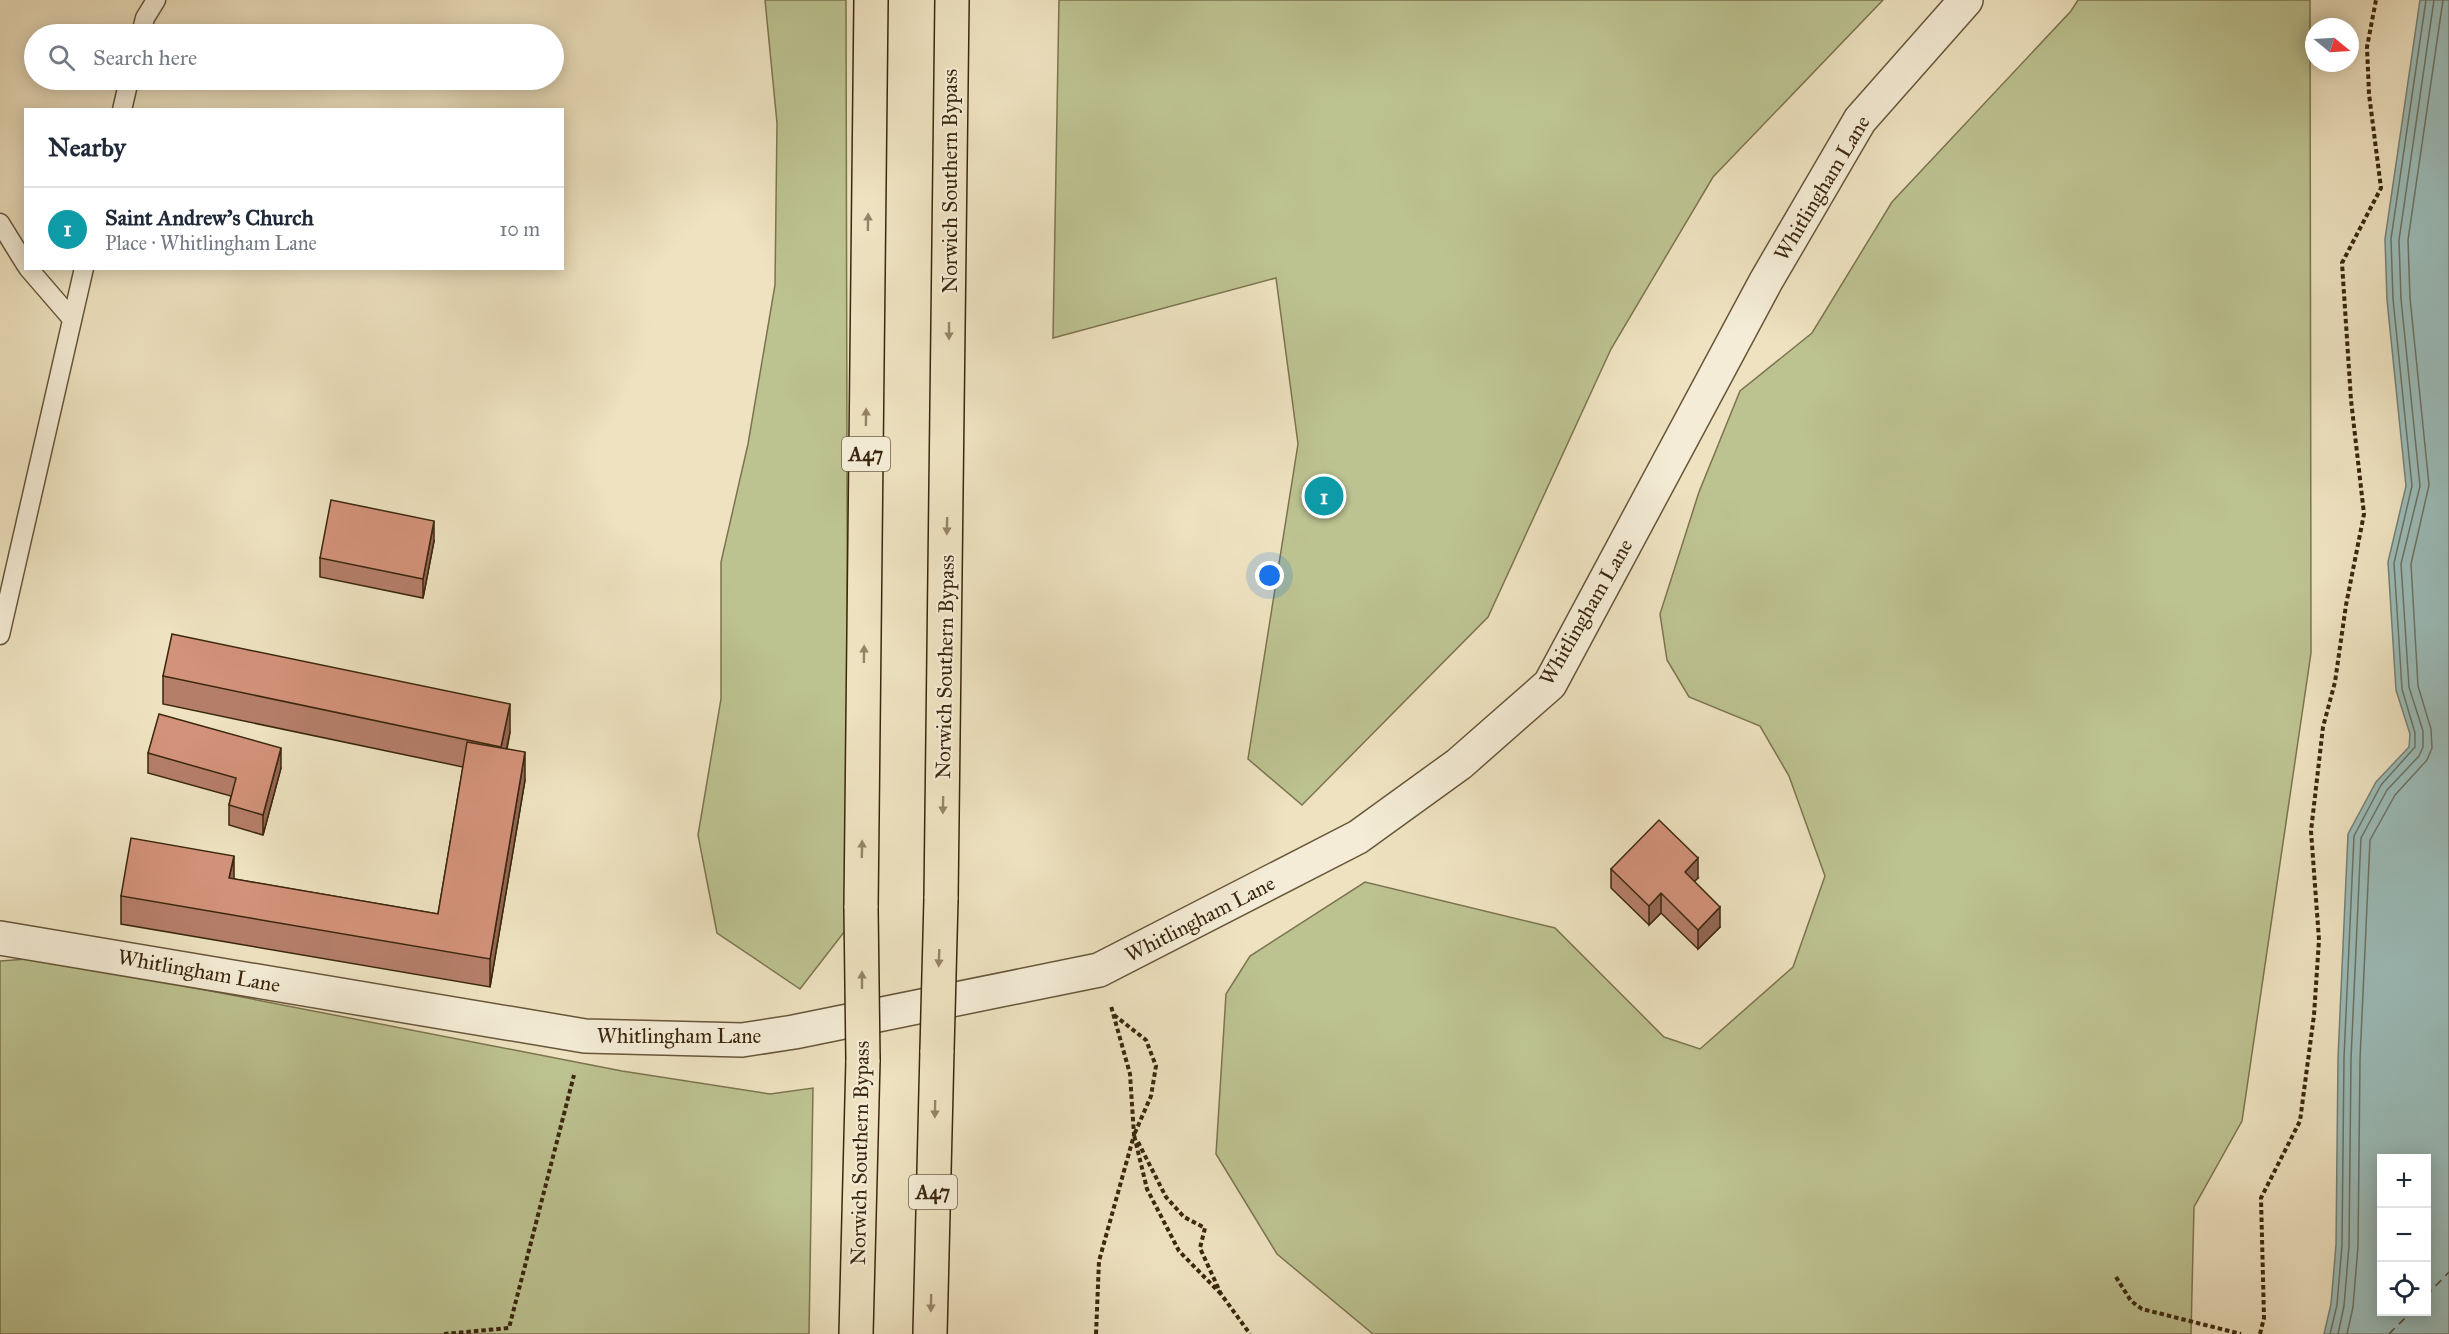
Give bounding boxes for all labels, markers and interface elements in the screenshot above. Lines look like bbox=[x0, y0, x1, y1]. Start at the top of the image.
north arrow bbox=[2305, 18, 2359, 72]
search box bbox=[24, 24, 564, 90]
icon: search bbox=[45, 41, 78, 74]
text: Search here bbox=[93, 44, 197, 71]
street label: Norwich Southern Bypass bbox=[937, 69, 963, 293]
street label: Whitlingham Lane bbox=[1768, 111, 1876, 265]
text: Nearby bbox=[48, 131, 126, 163]
text: Saint Andrew's Church bbox=[105, 204, 314, 231]
one-way arrow bbox=[863, 213, 873, 232]
text: 1 bbox=[64, 217, 71, 241]
text: 10 m bbox=[499, 217, 540, 241]
text: Place · Whitlingham Lane bbox=[105, 231, 317, 255]
one-way arrow bbox=[944, 322, 954, 341]
one-way arrow bbox=[862, 408, 871, 427]
road number: A47 bbox=[842, 437, 890, 471]
pin: 1 bbox=[1304, 474, 1344, 518]
one-way arrow bbox=[942, 517, 952, 536]
street label: Whitlingham Lane bbox=[1534, 534, 1639, 690]
street label: Norwich Southern Bypass bbox=[930, 555, 960, 779]
your location bbox=[1255, 561, 1284, 590]
one-way arrow bbox=[859, 645, 869, 664]
one-way arrow bbox=[938, 796, 947, 815]
one-way arrow bbox=[857, 840, 867, 859]
street label: Whitlingham Lane bbox=[1121, 870, 1279, 968]
street label: Whitlingham Lane bbox=[116, 944, 283, 998]
one-way arrow bbox=[935, 948, 944, 967]
one-way arrow bbox=[857, 971, 867, 990]
street label: Whitlingham Lane bbox=[597, 1023, 762, 1049]
street label: Norwich Southern Bypass bbox=[845, 1041, 875, 1265]
one-way arrow bbox=[931, 1099, 940, 1118]
map controls bbox=[2377, 1154, 2431, 1316]
button: + bbox=[2377, 1154, 2431, 1208]
road number: A47 bbox=[909, 1175, 957, 1209]
button: − bbox=[2377, 1208, 2431, 1262]
button: locate bbox=[2377, 1262, 2431, 1316]
one-way arrow bbox=[926, 1294, 936, 1313]

